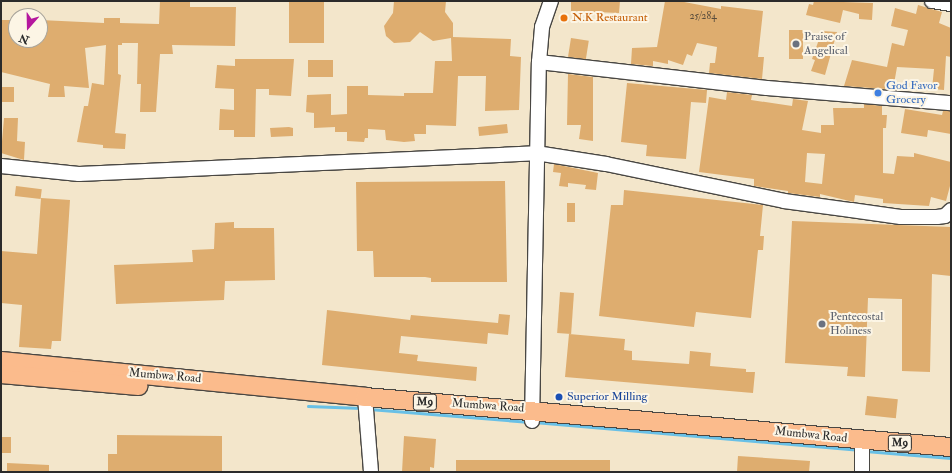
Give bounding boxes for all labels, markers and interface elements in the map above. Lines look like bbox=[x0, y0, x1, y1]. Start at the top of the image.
north arrow bbox=[8, 8, 48, 48]
place label: N.K Restaurant bbox=[572, 11, 648, 25]
house number: 25/284 bbox=[689, 11, 717, 23]
marker: N.K Restaurant bbox=[559, 13, 569, 23]
place label: Praise of Angelical bbox=[804, 30, 848, 58]
text: N bbox=[17, 31, 31, 47]
marker: Praise of Angelical bbox=[791, 39, 801, 49]
place label: God Favor Grocery bbox=[886, 79, 938, 107]
marker: God Favor Grocery bbox=[873, 88, 883, 98]
place label: Pentecostal Holiness bbox=[830, 310, 883, 338]
marker: Pentecostal Holiness bbox=[817, 319, 827, 329]
street label: Mumbwa Road bbox=[128, 366, 202, 386]
place label: Superior Milling bbox=[567, 390, 648, 404]
marker: Superior Milling bbox=[554, 392, 564, 402]
road number: M9 bbox=[412, 393, 438, 411]
street label: Mumbwa Road bbox=[451, 396, 525, 416]
street label: Mumbwa Road bbox=[774, 424, 848, 446]
road number: M9 bbox=[887, 434, 913, 452]

